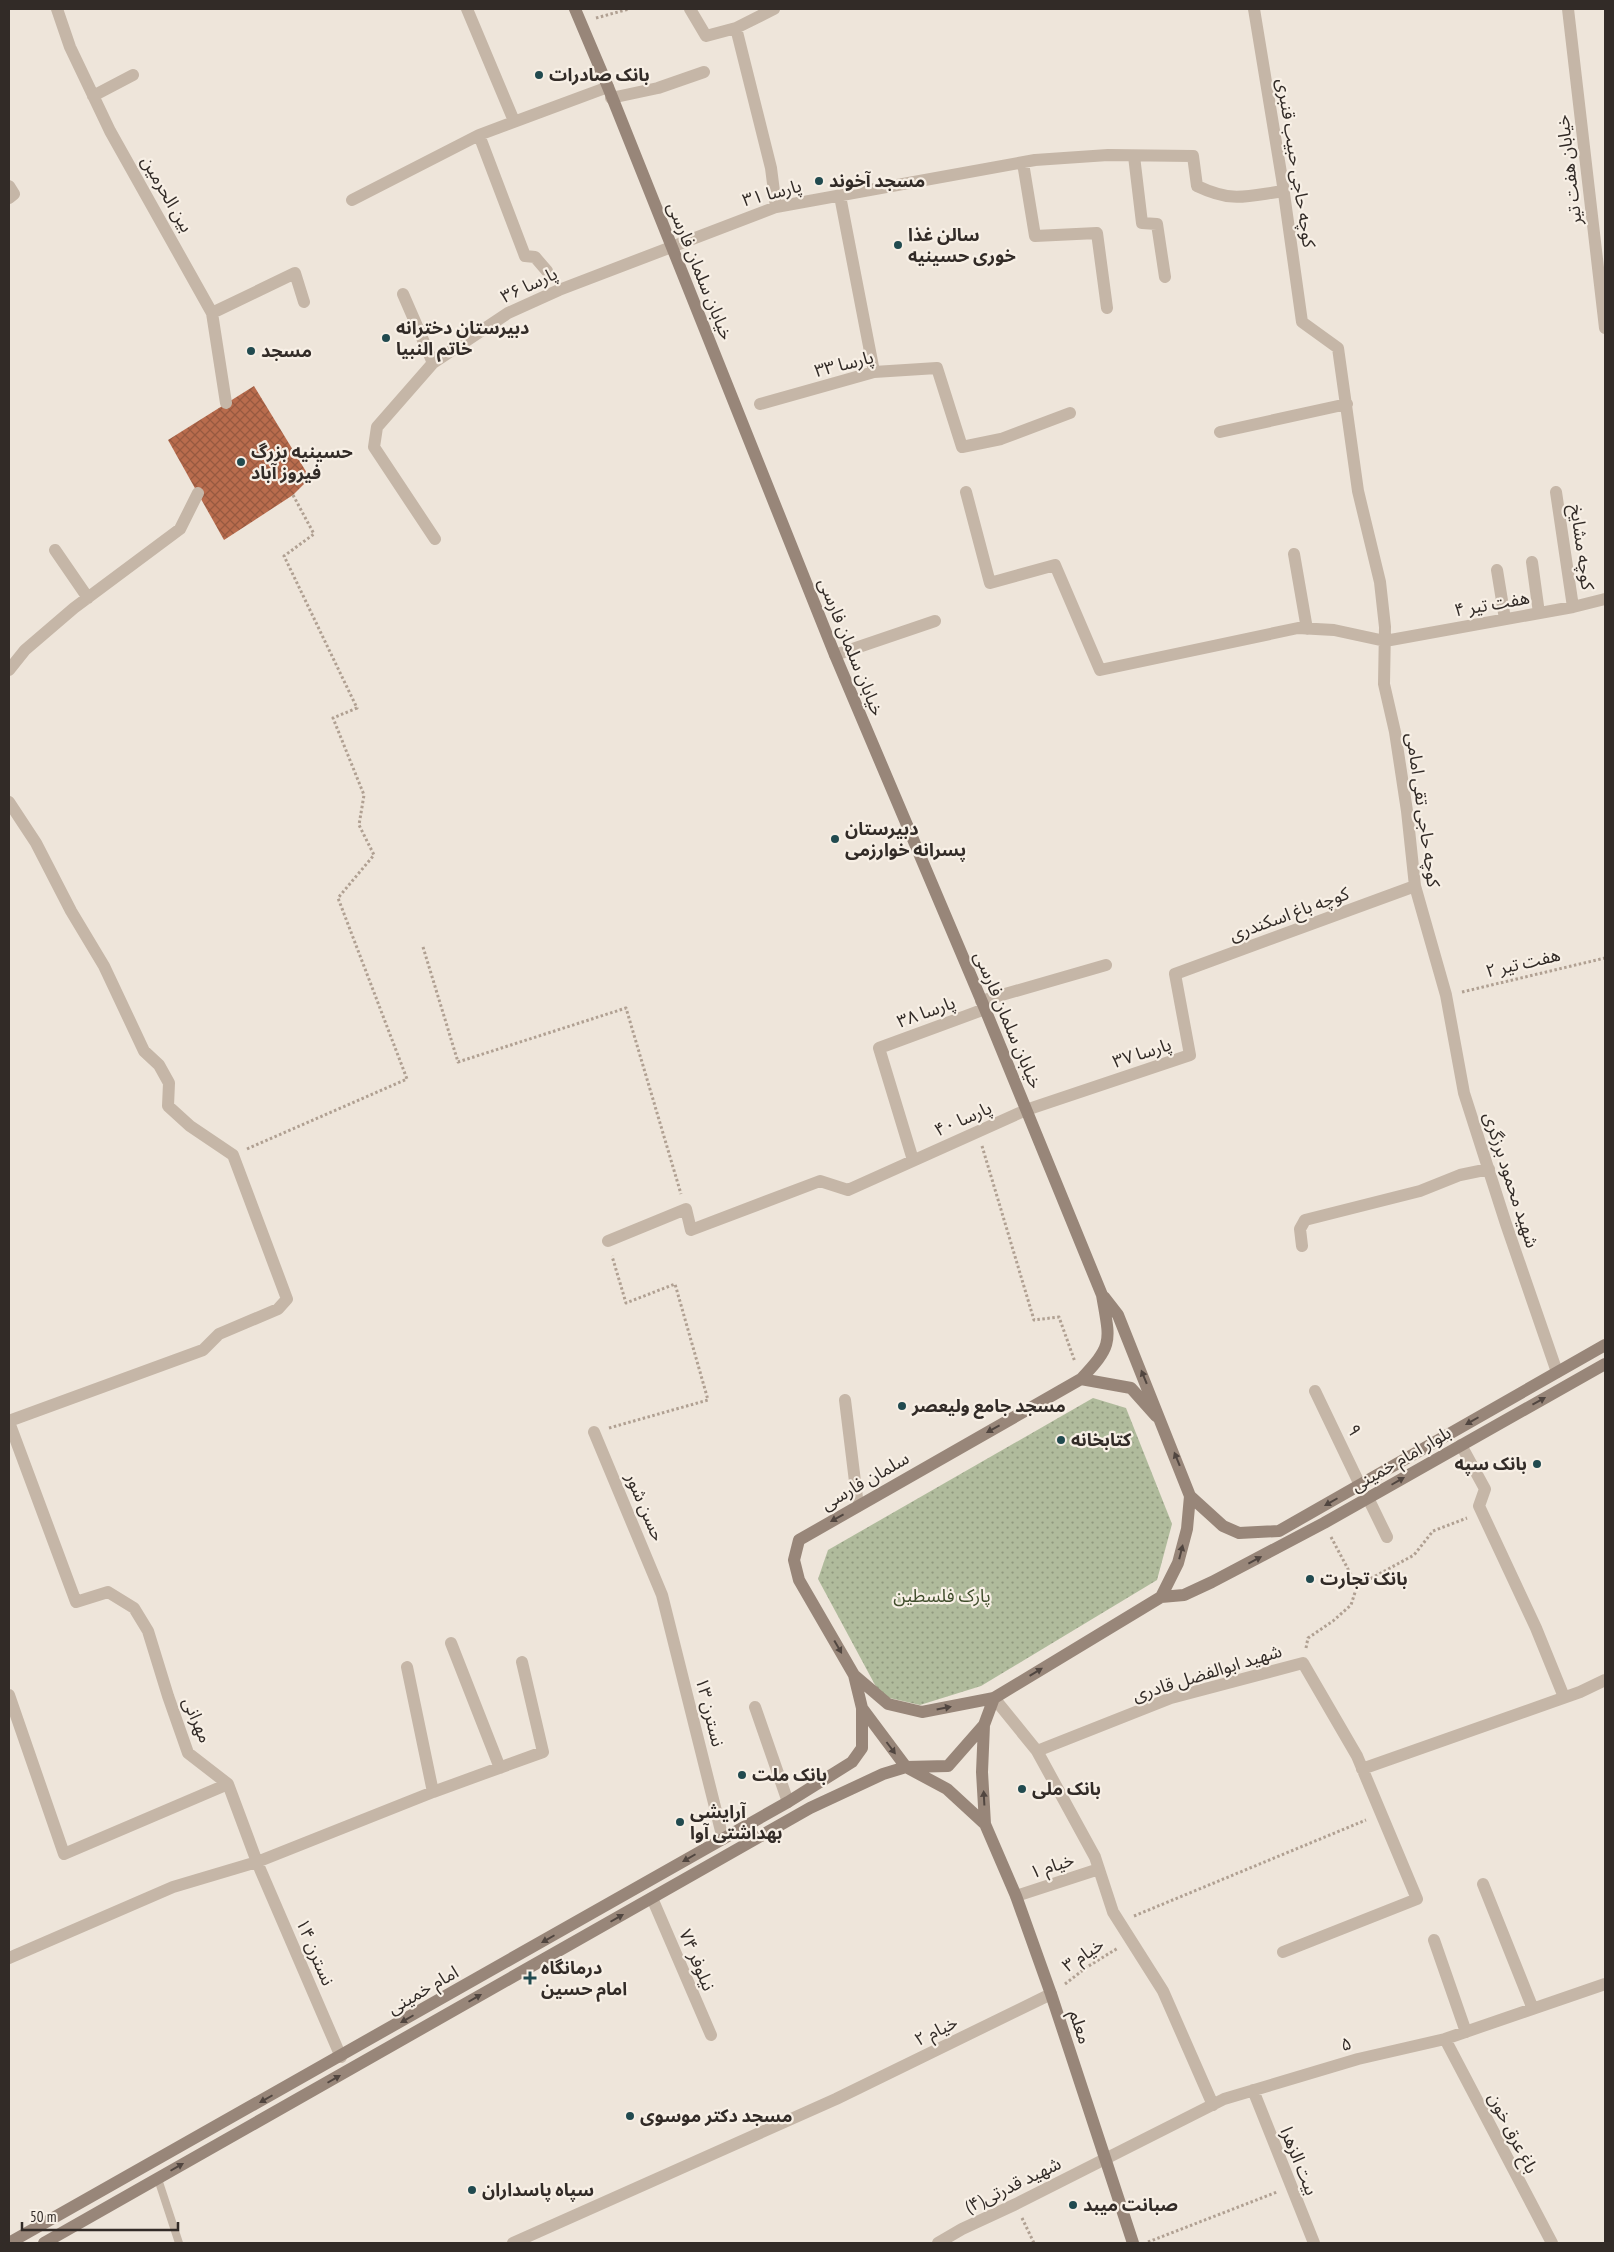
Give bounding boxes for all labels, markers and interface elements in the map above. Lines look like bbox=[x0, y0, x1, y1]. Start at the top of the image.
place label: بانک صادرات bbox=[549, 63, 650, 86]
marker: بانک صادرات bbox=[533, 69, 545, 81]
street label: کوچه حاجی حبیب قنبری bbox=[1272, 77, 1321, 250]
street label: خیابان هفت تیر bbox=[1550, 114, 1587, 227]
street label: بین الحرمین bbox=[136, 151, 199, 236]
place label: مسجد آخوند bbox=[829, 169, 925, 192]
street label: پارسا ۳۱ bbox=[740, 174, 804, 212]
marker: مسجد آخوند bbox=[813, 175, 825, 187]
street label: خیابان سلمان فارسی bbox=[662, 198, 739, 343]
place label: سالن غذا خوری حسینیه bbox=[908, 223, 1016, 267]
marker: سالن غذا خوری حسینیه bbox=[892, 239, 904, 251]
street label: پارسا ۳۶ bbox=[497, 261, 561, 308]
place label: دبیرستان دخترانه خاتم النبیا bbox=[396, 316, 529, 362]
marker: دبیرستان دخترانه خاتم النبیا bbox=[380, 332, 392, 344]
place label: مسجد bbox=[261, 339, 312, 362]
marker: مسجد bbox=[245, 345, 257, 357]
street label: پارسا ۳۳ bbox=[812, 345, 876, 382]
place label: حسینیه بزرگ فیروز آباد bbox=[251, 440, 353, 484]
marker: حسینیه بزرگ فیروز آباد bbox=[235, 456, 247, 468]
street label: کوچه مشایخ bbox=[1563, 503, 1600, 592]
street label: خیابان سلمان فارسی bbox=[813, 574, 890, 719]
street label: هفت تیر ۴ bbox=[1452, 586, 1531, 621]
street label: کوچه حاجی تقی امامی bbox=[1401, 731, 1446, 889]
place label: دبیرستان پسرانه خوارزمی bbox=[845, 817, 966, 862]
marker: دبیرستان پسرانه خوارزمی bbox=[829, 833, 841, 845]
street label: کوچه باغ اسکندری bbox=[1226, 881, 1353, 949]
street label: هفت تیر ۲ bbox=[1483, 943, 1563, 982]
street label: خیابان سلمان فارسی bbox=[969, 948, 1048, 1092]
street label: پارسا ۳۸ bbox=[893, 990, 958, 1033]
street label: پارسا ۳۷ bbox=[1110, 1032, 1174, 1073]
street label: پارسا ۴۰ bbox=[931, 1096, 995, 1141]
street label: شهید محمود برزگری bbox=[1479, 1109, 1544, 1251]
one-way arrow bbox=[1139, 1370, 1147, 1385]
place label: مسجد جامع ولیعصر bbox=[911, 1394, 1066, 1419]
one-way arrow bbox=[1533, 1397, 1546, 1406]
marker: مسجد جامع ولیعصر bbox=[896, 1400, 908, 1412]
one-way arrow bbox=[1465, 1417, 1478, 1426]
street label: ۹ bbox=[1342, 1420, 1367, 1439]
street label: بلوار امام خمینی bbox=[1346, 1421, 1457, 1499]
one-way arrow bbox=[986, 1425, 1000, 1433]
place label: کتابخانه bbox=[1071, 1428, 1132, 1451]
marker: کتابخانه bbox=[1055, 1434, 1067, 1446]
street label: سلمان فارسی bbox=[817, 1446, 913, 1515]
one-way arrow bbox=[1173, 1451, 1181, 1466]
place label: بانک سپه bbox=[1455, 1452, 1527, 1476]
marker: بانک سپه bbox=[1531, 1458, 1543, 1470]
street label: حسن شور bbox=[620, 1468, 670, 1544]
one-way arrow bbox=[1391, 1477, 1404, 1486]
one-way arrow bbox=[1323, 1498, 1338, 1506]
one-way arrow bbox=[829, 1514, 844, 1522]
one-way arrow bbox=[1177, 1545, 1185, 1560]
one-way arrow bbox=[1248, 1556, 1263, 1564]
place label: بانک تجارت bbox=[1320, 1567, 1408, 1590]
marker: بانک تجارت bbox=[1304, 1573, 1316, 1585]
park label: پارک فلسطین bbox=[893, 1584, 991, 1607]
street label: شهید ابوالفضل قادری bbox=[1129, 1639, 1284, 1706]
one-way arrow bbox=[834, 1640, 842, 1655]
one-way arrow bbox=[1030, 1668, 1043, 1677]
street label: نسترن ۱۳ bbox=[691, 1675, 730, 1749]
street label: مهرانی bbox=[178, 1693, 217, 1746]
one-way arrow bbox=[936, 1704, 951, 1712]
one-way arrow bbox=[885, 1741, 896, 1754]
place label: بانک ملت bbox=[752, 1763, 827, 1786]
marker: بانک ملت bbox=[736, 1769, 748, 1781]
place label: بانک ملی bbox=[1032, 1777, 1101, 1800]
marker: بانک ملی bbox=[1016, 1783, 1028, 1795]
one-way arrow bbox=[979, 1790, 987, 1806]
place label: آرایشی بهداشتی آوا bbox=[690, 1800, 782, 1844]
marker: آرایشی بهداشتی آوا bbox=[674, 1816, 686, 1828]
street label: خیام ۱ bbox=[1027, 1848, 1078, 1886]
one-way arrow bbox=[682, 1854, 697, 1862]
one-way arrow bbox=[610, 1914, 623, 1923]
street label: نسترن ۱۴ bbox=[291, 1915, 340, 1989]
street label: نیلوفر ۷۴ bbox=[674, 1925, 721, 1994]
street label: خیام ۳ bbox=[1057, 1932, 1110, 1979]
one-way arrow bbox=[542, 1934, 555, 1943]
place label: درمانگاه امام حسین bbox=[541, 1956, 627, 2002]
street label: امام خمینی bbox=[383, 1960, 464, 2022]
marker: درمانگاه امام حسین bbox=[523, 1971, 537, 1985]
one-way arrow bbox=[469, 1994, 482, 2003]
street label: معلم bbox=[1062, 2007, 1097, 2047]
street label: خیام ۲ bbox=[910, 2010, 963, 2054]
one-way arrow bbox=[400, 2015, 414, 2023]
street label: ۵ bbox=[1338, 2031, 1354, 2056]
one-way arrow bbox=[327, 2074, 341, 2083]
street label: باغ عرق خون bbox=[1481, 2088, 1544, 2178]
one-way arrow bbox=[258, 2095, 273, 2103]
place label: مسجد دکتر موسوی bbox=[640, 2104, 792, 2127]
marker: مسجد دکتر موسوی bbox=[624, 2110, 636, 2122]
street label: بیت الزهرا bbox=[1275, 2123, 1324, 2198]
street label: شهید قدرتی(۴) bbox=[961, 2151, 1065, 2218]
one-way arrow bbox=[171, 2163, 184, 2172]
place label: سپاه پاسداران bbox=[482, 2178, 594, 2202]
marker: سپاه پاسداران bbox=[466, 2184, 478, 2196]
place label: صبانت میبد bbox=[1083, 2193, 1178, 2216]
marker: صبانت میبد bbox=[1067, 2199, 1079, 2211]
scale bar bbox=[22, 2200, 179, 2232]
text: 50 m bbox=[30, 2207, 56, 2226]

